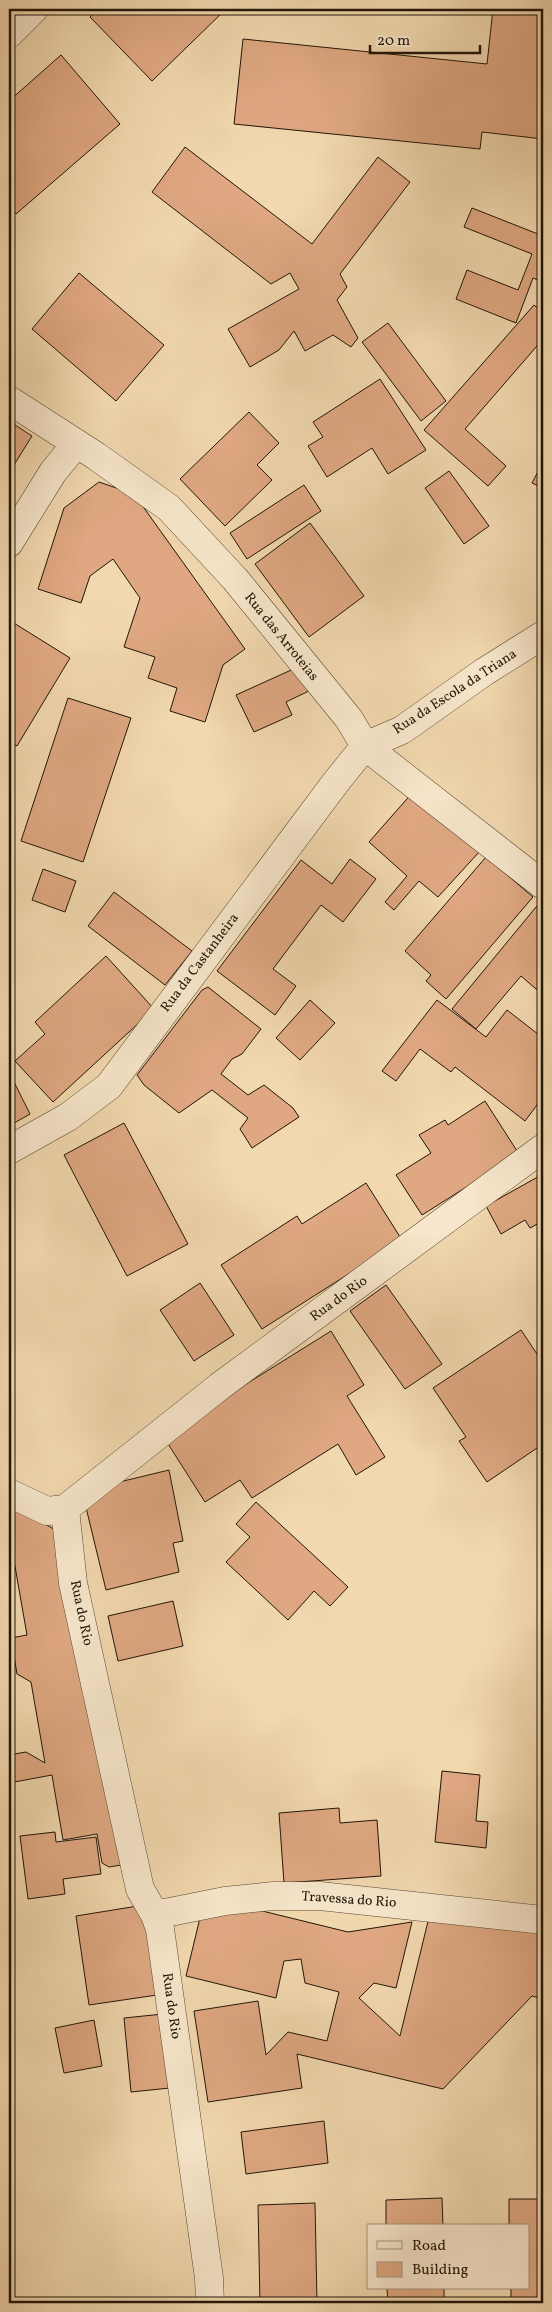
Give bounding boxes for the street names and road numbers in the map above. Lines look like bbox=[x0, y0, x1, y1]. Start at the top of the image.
street label: Rua das Arroteias bbox=[239, 589, 323, 685]
street label: Rua da Escola da Triana bbox=[389, 645, 521, 739]
street label: Rua da Castanheira bbox=[157, 910, 243, 1016]
street label: Rua do Rio bbox=[306, 1272, 372, 1326]
street label: Rua do Rio bbox=[65, 1578, 97, 1648]
street label: Travessa do Rio bbox=[301, 1887, 397, 1913]
street label: Rua do Rio bbox=[157, 1972, 185, 2040]

